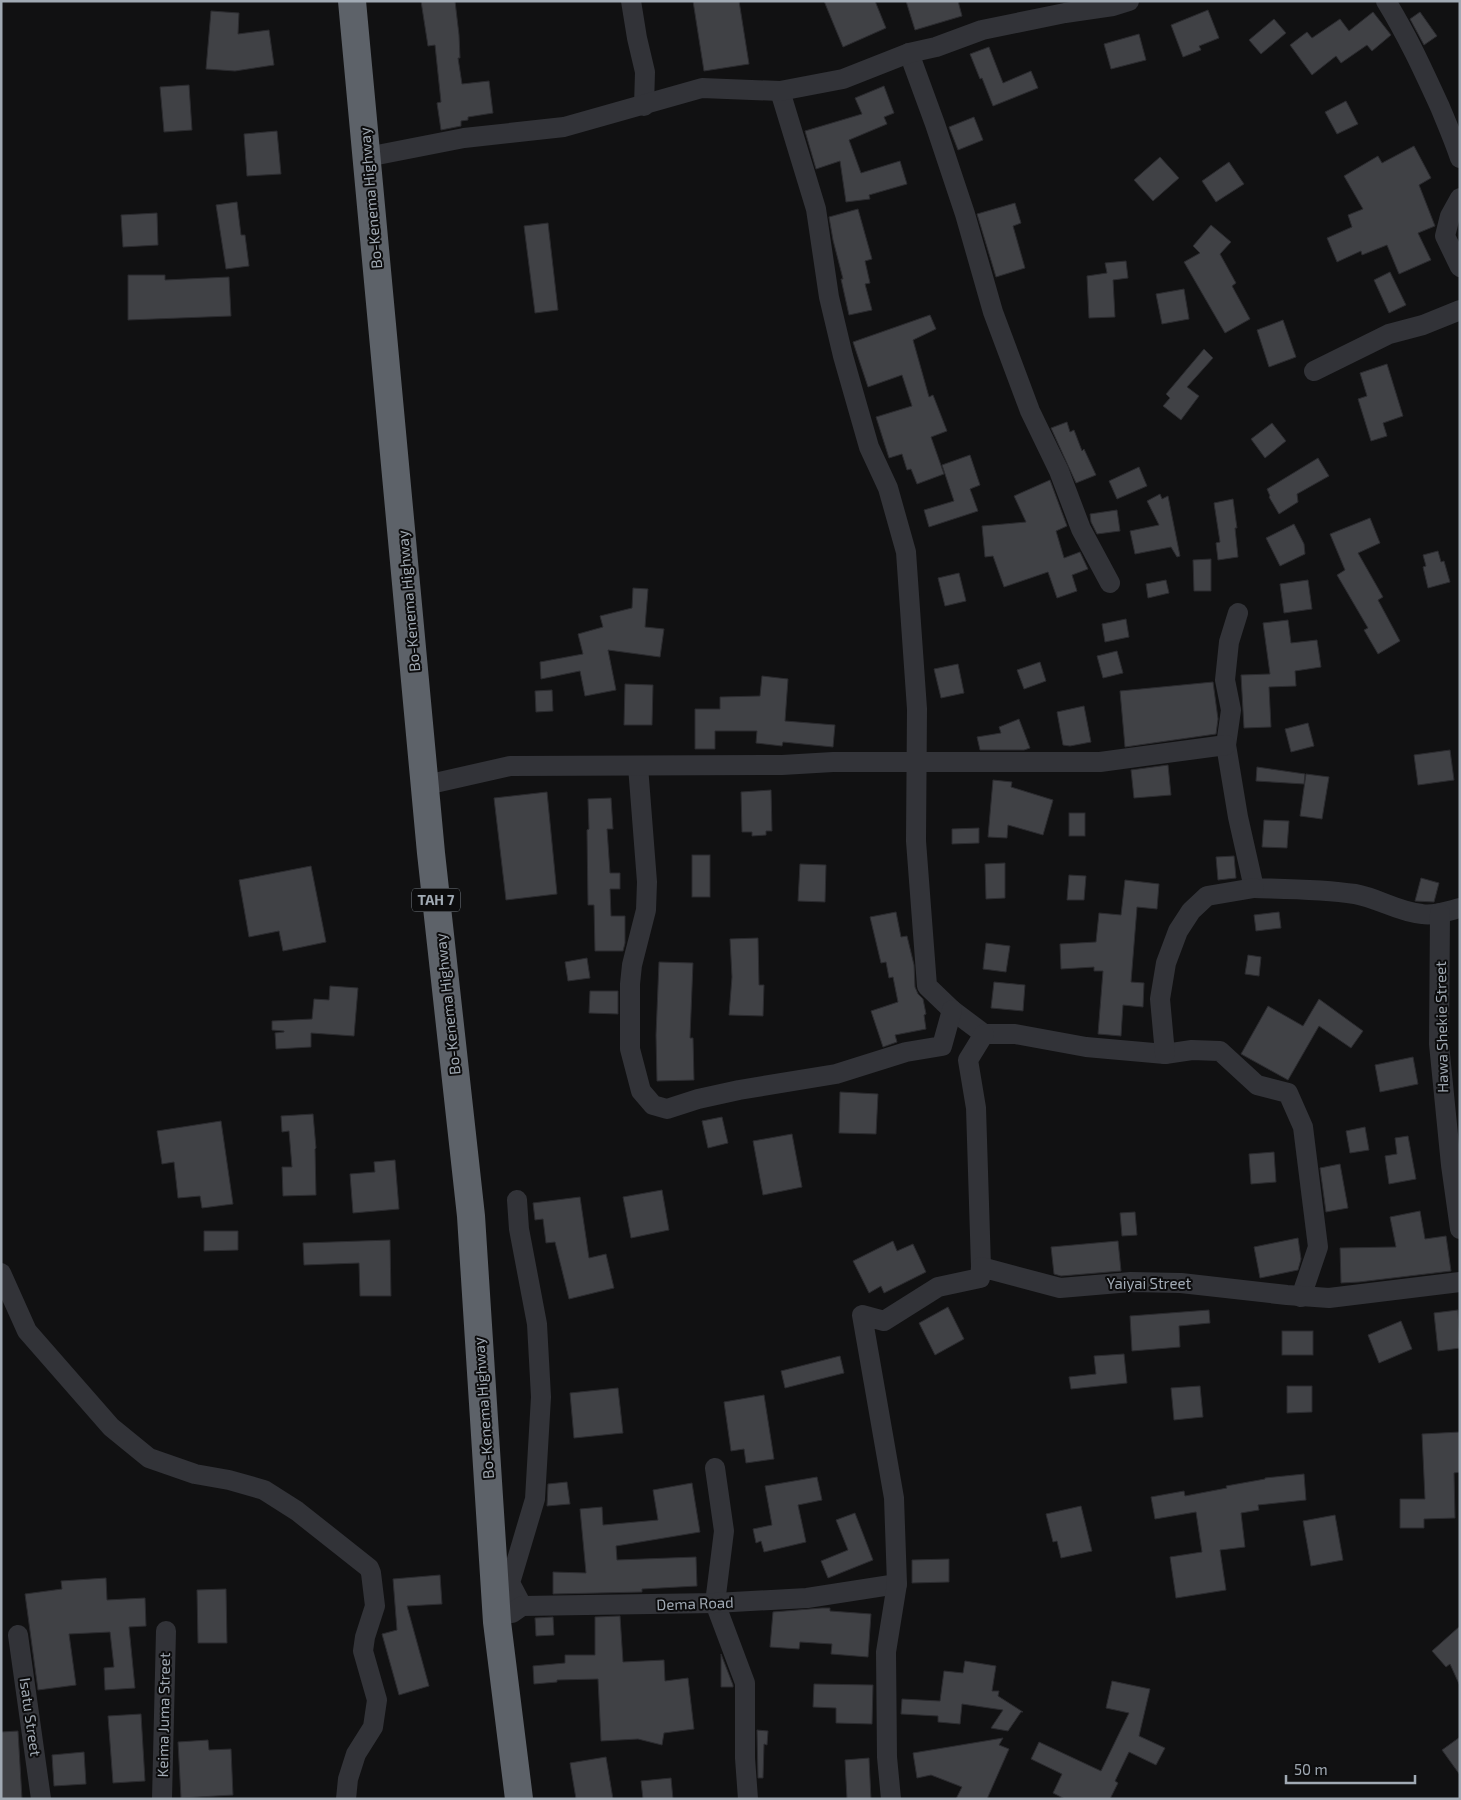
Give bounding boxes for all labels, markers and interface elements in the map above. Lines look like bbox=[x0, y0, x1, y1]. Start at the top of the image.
street label: Bo-Kenema Highway bbox=[355, 126, 385, 270]
street label: Bo-Kenema Highway bbox=[393, 529, 423, 673]
road number: TAH 7 bbox=[412, 888, 460, 912]
street label: Bo-Kenema Highway bbox=[431, 932, 463, 1076]
street label: Hawa Shekie Street bbox=[1431, 961, 1451, 1093]
street label: Yaiyai Street bbox=[1107, 1274, 1192, 1292]
street label: Bo-Kenema Highway bbox=[469, 1337, 497, 1480]
street label: Dema Road bbox=[656, 1593, 734, 1613]
street label: Keima Juma Street bbox=[153, 1652, 173, 1778]
street label: Isatu Street bbox=[17, 1676, 45, 1758]
scale bar bbox=[1286, 1752, 1415, 1784]
text: 50 m bbox=[1294, 1760, 1328, 1778]

